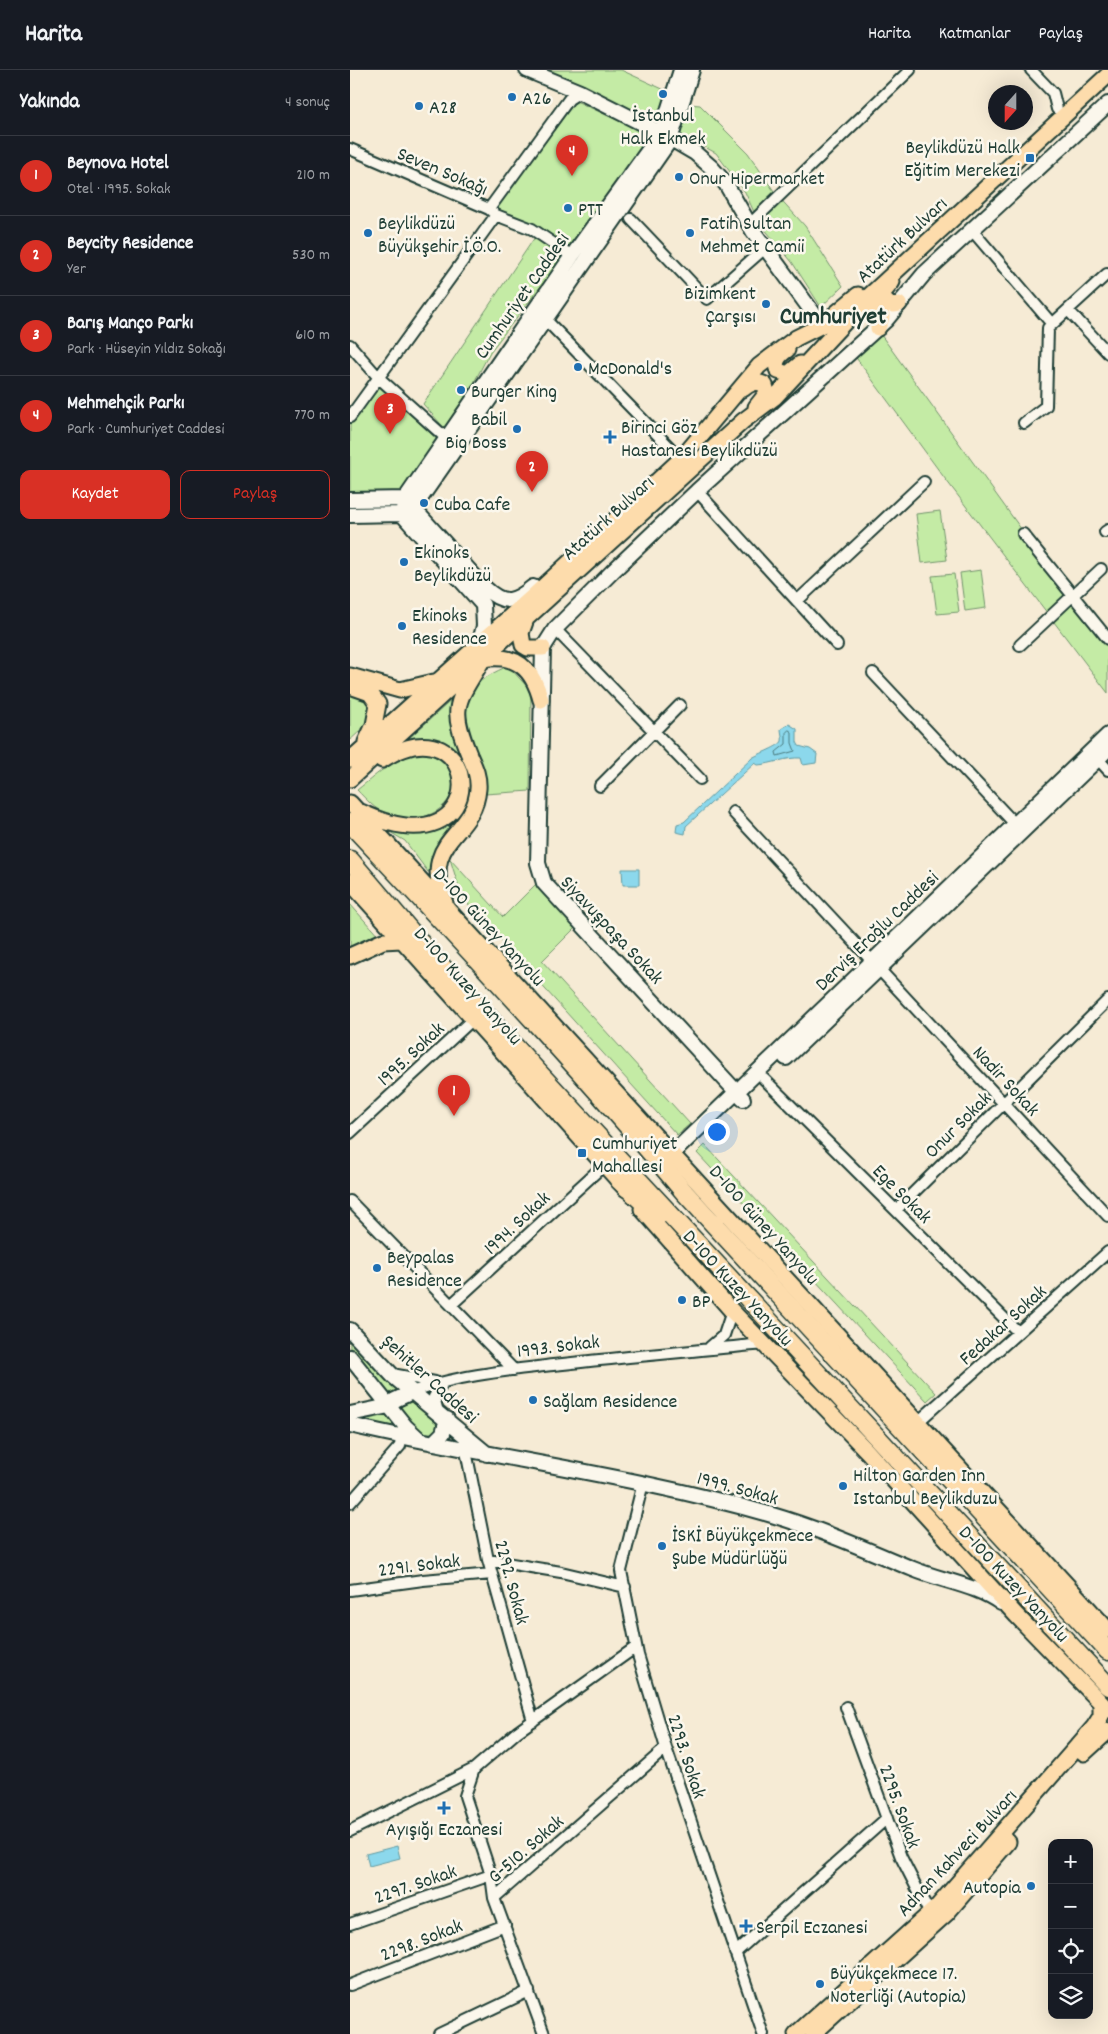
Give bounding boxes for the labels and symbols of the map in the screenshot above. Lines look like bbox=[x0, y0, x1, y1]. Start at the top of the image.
north arrow bbox=[988, 85, 1033, 130]
place label: A26 bbox=[522, 86, 551, 114]
marker: İstanbul Halk Ekmek bbox=[657, 88, 669, 100]
marker: A26 bbox=[506, 91, 518, 103]
place label: A28 bbox=[429, 95, 457, 123]
marker: A28 bbox=[413, 100, 425, 112]
place label: İstanbul Halk Ekmek bbox=[620, 103, 706, 154]
pin: 4 bbox=[556, 135, 588, 176]
place label: Beylikdüzü Halk Eğitim Merekezi bbox=[904, 135, 1020, 186]
street label: Seven Sokağı bbox=[392, 141, 492, 204]
marker: Beylikdüzü Halk Eğitim Merekezi bbox=[1024, 152, 1036, 164]
place label: Onur Hipermarket bbox=[689, 166, 825, 194]
marker: Onur Hipermarket bbox=[673, 171, 685, 183]
street label: Atatürk Bulvarı bbox=[851, 192, 955, 291]
place label: PTT bbox=[578, 197, 603, 225]
marker: PTT bbox=[562, 202, 574, 214]
place label: Beylikdüzü Büyükşehir İ.Ö.O. bbox=[378, 211, 501, 262]
place label: Fatih Sultan Mehmet Camii bbox=[700, 211, 805, 262]
marker: Beylikdüzü Büyükşehir İ.Ö.O. bbox=[362, 227, 374, 239]
street label: Cumhuriyet Caddesi bbox=[469, 227, 578, 366]
marker: Fatih Sultan Mehmet Camii bbox=[684, 227, 696, 239]
place label: Bizimkent Çarşısı bbox=[684, 281, 756, 332]
marker: Bizimkent Çarşısı bbox=[760, 298, 772, 310]
district label: Cumhuriyet bbox=[780, 300, 887, 336]
place label: McDonald's bbox=[588, 356, 672, 384]
marker: McDonald's bbox=[572, 361, 584, 373]
place label: Burger King bbox=[471, 379, 557, 407]
marker: Burger King bbox=[455, 384, 467, 396]
pin: 3 bbox=[374, 393, 406, 434]
place label: Babil Big Boss bbox=[445, 407, 507, 458]
place label: Birinci Göz Hastanesi Beylikdüzü bbox=[621, 415, 778, 466]
marker: Babil Big Boss bbox=[511, 423, 523, 435]
marker: Birinci Göz Hastanesi Beylikdüzü bbox=[603, 430, 617, 444]
pin: 2 bbox=[516, 451, 548, 492]
street label: Atatürk Bulvarı bbox=[557, 470, 661, 568]
place label: Cuba Cafe bbox=[434, 492, 510, 520]
marker: Cuba Cafe bbox=[418, 497, 430, 509]
place label: Ekinoks Beylikdüzü bbox=[414, 540, 491, 591]
marker: Ekinoks Beylikdüzü bbox=[398, 556, 410, 568]
place label: Ekinoks Residence bbox=[412, 603, 487, 654]
marker: Ekinoks Residence bbox=[396, 620, 408, 632]
street label: D-100 Güney Yanyolu bbox=[425, 862, 550, 994]
street label: Derviş Eroğlu Caddesi bbox=[810, 865, 947, 999]
street label: Siyavuşpaşa Sokak bbox=[553, 870, 669, 992]
street label: D-100 Kuzey Yanyolu bbox=[406, 921, 528, 1053]
street label: 1995. Sokak bbox=[372, 1017, 452, 1094]
street label: Nadir Sokak bbox=[965, 1040, 1045, 1124]
pin: 1 bbox=[438, 1075, 470, 1116]
street label: Onur Sokak bbox=[919, 1086, 999, 1166]
your location bbox=[704, 1119, 730, 1145]
place label: Cumhuriyet Mahallesi bbox=[592, 1131, 677, 1182]
marker: Cumhuriyet Mahallesi bbox=[576, 1147, 588, 1159]
street label: Ege Sokak bbox=[865, 1159, 937, 1231]
street label: D-100 Güney Yanyolu bbox=[701, 1160, 825, 1292]
street label: 1994. Sokak bbox=[478, 1186, 558, 1263]
street label: D-100 Kuzey Yanyolu bbox=[675, 1224, 799, 1354]
place label: Beypalas Residence bbox=[387, 1245, 462, 1296]
marker: Beypalas Residence bbox=[371, 1262, 383, 1274]
street label: Fedakar Sokak bbox=[954, 1279, 1054, 1373]
place label: BP bbox=[692, 1289, 711, 1317]
marker: BP bbox=[676, 1294, 688, 1306]
street label: Şehitler Caddesi bbox=[374, 1329, 484, 1432]
street label: 1993. Sokak bbox=[515, 1329, 601, 1367]
place label: Sağlam Residence bbox=[543, 1389, 677, 1417]
marker: Sağlam Residence bbox=[527, 1394, 539, 1406]
place label: Hilton Garden Inn Istanbul Beylikduzu bbox=[853, 1463, 997, 1514]
street label: 1999. Sokak bbox=[693, 1466, 781, 1514]
marker: Hilton Garden Inn Istanbul Beylikduzu bbox=[837, 1480, 849, 1492]
street label: D-100 Kuzey Yanyolu bbox=[951, 1520, 1075, 1650]
place label: İSKİ Büyükçekmece Şube Müdürlüğü bbox=[672, 1523, 813, 1574]
street label: 2292. Sokak bbox=[485, 1537, 535, 1628]
marker: İSKİ Büyükçekmece Şube Müdürlüğü bbox=[656, 1540, 668, 1552]
street label: 2291. Sokak bbox=[377, 1548, 462, 1586]
street label: 2293. Sokak bbox=[658, 1711, 712, 1803]
street label: 2295. Sokak bbox=[870, 1761, 926, 1853]
street label: Adnan Kahveci Bulvarı bbox=[891, 1784, 1025, 1924]
marker: Ayışığı Eczanesi bbox=[438, 1802, 450, 1814]
street label: G-510. Sokak bbox=[483, 1809, 571, 1891]
place label: Ayışığı Eczanesi bbox=[386, 1817, 502, 1845]
street label: 2297. Sokak bbox=[371, 1859, 461, 1913]
place label: Autopia bbox=[963, 1875, 1022, 1903]
marker: Autopia bbox=[1025, 1880, 1037, 1892]
street label: 2298. Sokak bbox=[377, 1913, 467, 1970]
place label: Serpil Eczanesi bbox=[756, 1915, 868, 1943]
marker: Serpil Eczanesi bbox=[740, 1920, 752, 1932]
place label: Büyükçekmece 17. Noterliği (Autopia) bbox=[830, 1961, 966, 2012]
marker: Büyükçekmece 17. Noterliği (Autopia) bbox=[814, 1978, 826, 1990]

